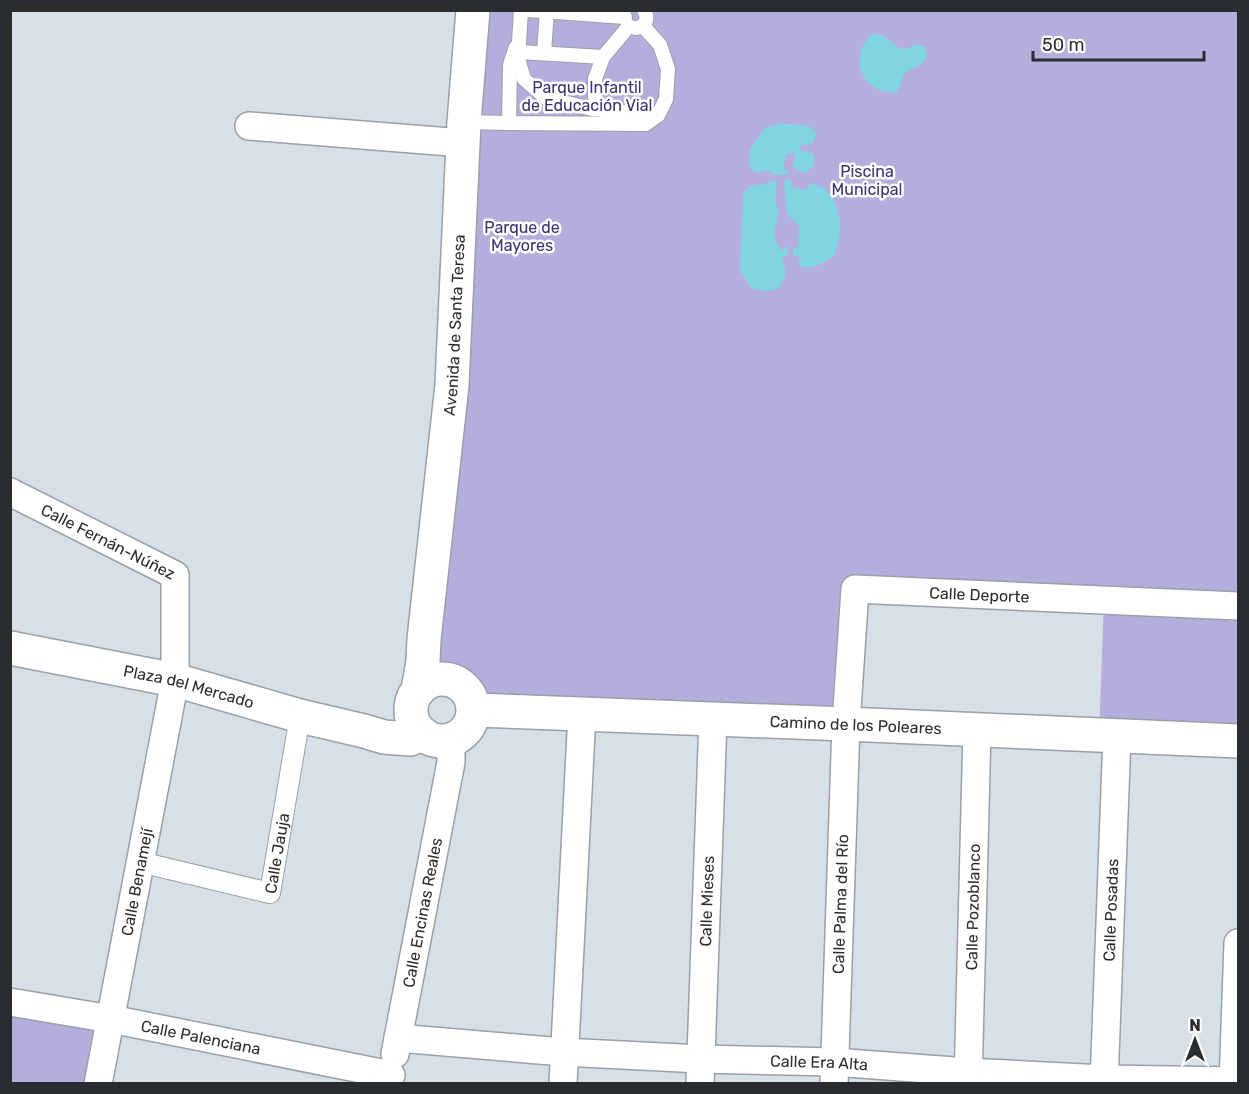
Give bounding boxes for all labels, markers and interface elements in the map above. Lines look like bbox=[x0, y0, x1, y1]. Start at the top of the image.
scale bar bbox=[1033, 24, 1204, 62]
text: 50 m bbox=[1042, 34, 1085, 56]
park label: Parque Infantil de Educación Vial bbox=[522, 78, 652, 115]
park label: Piscina Municipal bbox=[832, 162, 902, 199]
park label: Parque de Mayores bbox=[484, 218, 560, 255]
street label: Avenida de Santa Teresa bbox=[439, 234, 468, 417]
street label: Calle Fernán-Núñez bbox=[38, 500, 179, 583]
street label: Calle Deporte bbox=[929, 583, 1030, 606]
street label: Plaza del Mercado bbox=[122, 661, 256, 712]
street label: Camino de los Poleares bbox=[769, 712, 942, 738]
street label: Calle Jauja bbox=[261, 811, 293, 895]
street label: Calle Benamejí bbox=[117, 825, 157, 938]
street label: Calle Palma del Río bbox=[828, 834, 852, 974]
street label: Calle Encinas Reales bbox=[398, 836, 446, 989]
street label: Calle Pozoblanco bbox=[961, 843, 984, 971]
street label: Calle Mieses bbox=[695, 855, 718, 947]
street label: Calle Posadas bbox=[1099, 858, 1122, 962]
north arrow bbox=[1165, 1010, 1225, 1070]
street label: Calle Palenciana bbox=[139, 1016, 262, 1058]
text: N bbox=[1189, 1016, 1201, 1035]
street label: Calle Era Alta bbox=[770, 1051, 869, 1074]

